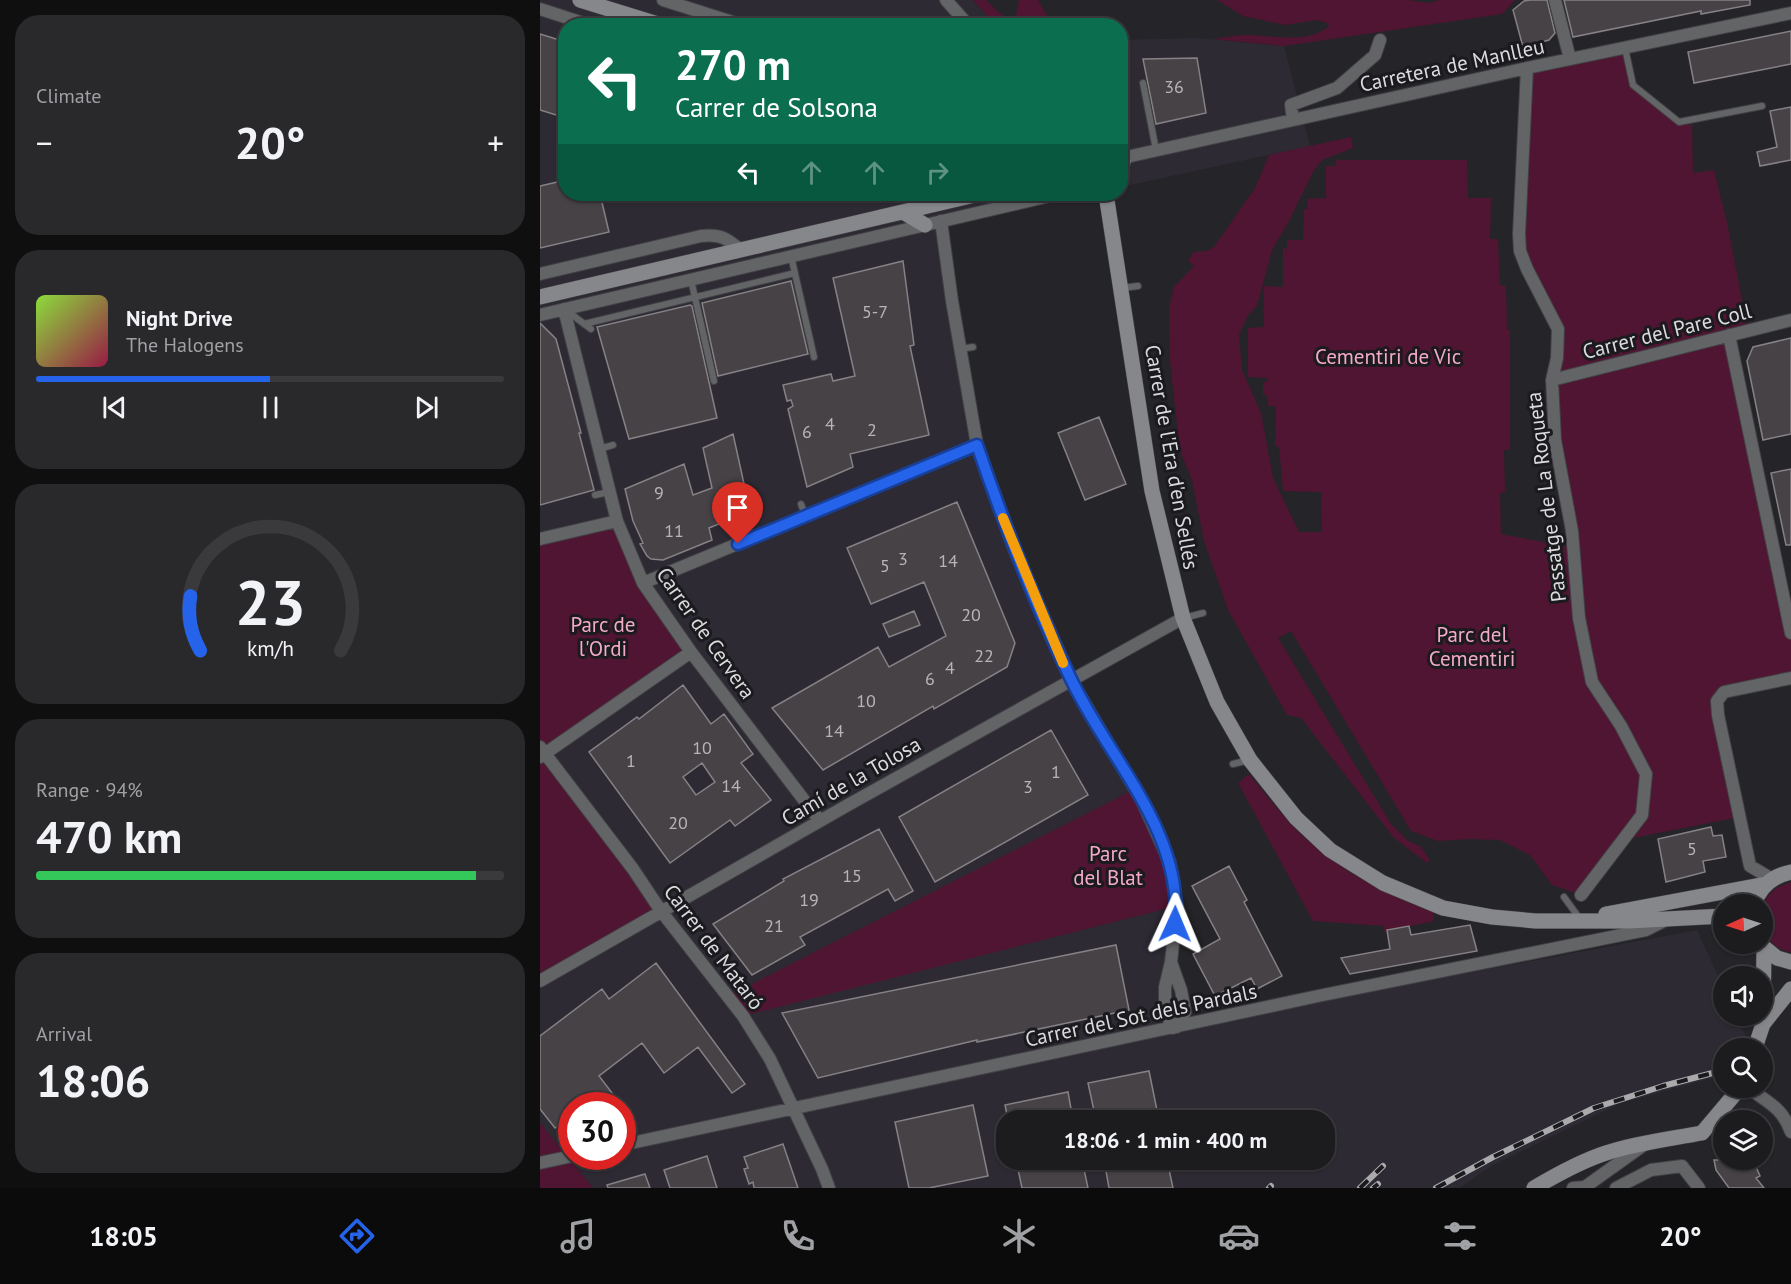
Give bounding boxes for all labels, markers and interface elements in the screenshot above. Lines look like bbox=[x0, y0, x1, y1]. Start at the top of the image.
street label: Carretera de Manlleu bbox=[1357, 32, 1547, 98]
text: 270 m bbox=[675, 37, 791, 92]
icon: left bbox=[576, 42, 654, 120]
house number: 36 bbox=[1164, 75, 1184, 98]
text: Climate bbox=[36, 83, 102, 109]
text: Carrer de Solsona bbox=[675, 90, 878, 124]
text: 20° bbox=[235, 113, 305, 171]
text: − bbox=[36, 121, 53, 164]
text: + bbox=[487, 121, 504, 164]
icon: left bbox=[732, 156, 765, 189]
icon: ahead bbox=[795, 156, 828, 189]
icon: ahead bbox=[858, 156, 891, 189]
icon: right bbox=[921, 156, 954, 189]
street label: Carrer del Pare Coll bbox=[1580, 297, 1754, 365]
house number: 5-7 bbox=[862, 300, 888, 323]
text: Night Drive bbox=[126, 304, 233, 332]
text: The Halogens bbox=[126, 332, 244, 358]
street label: Carrer de l'Era d'en Sellés bbox=[1139, 343, 1205, 571]
park label: Cementiri de Vic bbox=[1315, 343, 1461, 370]
street label: Passatge de La Roqueta bbox=[1520, 390, 1572, 604]
icon: previous bbox=[98, 391, 131, 424]
icon: pause bbox=[254, 391, 287, 424]
icon: next bbox=[410, 391, 443, 424]
house number: 4 bbox=[825, 412, 835, 435]
house number: 2 bbox=[867, 418, 877, 441]
house number: 6 bbox=[802, 420, 812, 443]
house number: 9 bbox=[654, 481, 664, 504]
pin bbox=[712, 482, 763, 544]
icon: arrive bbox=[721, 491, 754, 524]
house number: 11 bbox=[664, 519, 684, 542]
house number: 3 bbox=[898, 547, 908, 570]
house number: 14 bbox=[938, 549, 958, 572]
house number: 5 bbox=[880, 554, 890, 577]
text: 23 bbox=[235, 561, 305, 642]
street label: Carrer de Cervera bbox=[651, 562, 761, 704]
house number: 20 bbox=[961, 603, 981, 626]
park label: Parc de l'Ordi bbox=[570, 611, 636, 662]
park label: Parc del Cementiri bbox=[1429, 621, 1515, 672]
text: km/h bbox=[246, 634, 293, 662]
house number: 22 bbox=[974, 644, 994, 667]
house number: 4 bbox=[945, 656, 955, 679]
house number: 6 bbox=[925, 667, 935, 690]
house number: 10 bbox=[856, 689, 876, 712]
house number: 14 bbox=[824, 719, 844, 742]
street label: Camí de la Tolosa bbox=[777, 730, 925, 832]
house number: 10 bbox=[692, 736, 712, 759]
house number: 1 bbox=[626, 749, 636, 772]
house number: 1 bbox=[1051, 760, 1061, 783]
house number: 14 bbox=[721, 774, 741, 797]
house number: 3 bbox=[1023, 775, 1033, 798]
text: Range · 94% bbox=[36, 777, 143, 803]
text: 470 km bbox=[36, 807, 182, 865]
house number: 20 bbox=[668, 811, 688, 834]
house number: 5 bbox=[1687, 837, 1697, 860]
park label: Parc del Blat bbox=[1073, 840, 1143, 891]
house number: 15 bbox=[842, 864, 862, 887]
street label: Carrer de Mataró bbox=[658, 879, 770, 1015]
house number: 19 bbox=[799, 888, 819, 911]
position arrow bbox=[1143, 892, 1207, 956]
north arrow bbox=[1713, 894, 1773, 954]
map controls bbox=[1713, 894, 1773, 1170]
house number: 21 bbox=[764, 914, 784, 937]
button: sound bbox=[1713, 966, 1773, 1026]
street label: Carrer del Sot dels Pardals bbox=[1023, 977, 1259, 1053]
text: Arrival bbox=[36, 1021, 92, 1047]
button: search bbox=[1713, 1038, 1773, 1098]
text: 18:06 bbox=[36, 1051, 150, 1109]
speed limit sign: 30 bbox=[558, 1092, 636, 1170]
button: layers bbox=[1713, 1110, 1773, 1170]
text: 18:06 · 1 min · 400 m bbox=[1064, 1126, 1267, 1154]
icon: directions bbox=[336, 1215, 378, 1257]
icon: music bbox=[557, 1215, 599, 1257]
icon: phone bbox=[777, 1215, 819, 1257]
icon: climate bbox=[998, 1215, 1040, 1257]
icon: car bbox=[1218, 1215, 1260, 1257]
icon: filters bbox=[1439, 1215, 1481, 1257]
text: 18:05 bbox=[89, 1219, 158, 1253]
text: 20° bbox=[1659, 1219, 1702, 1253]

